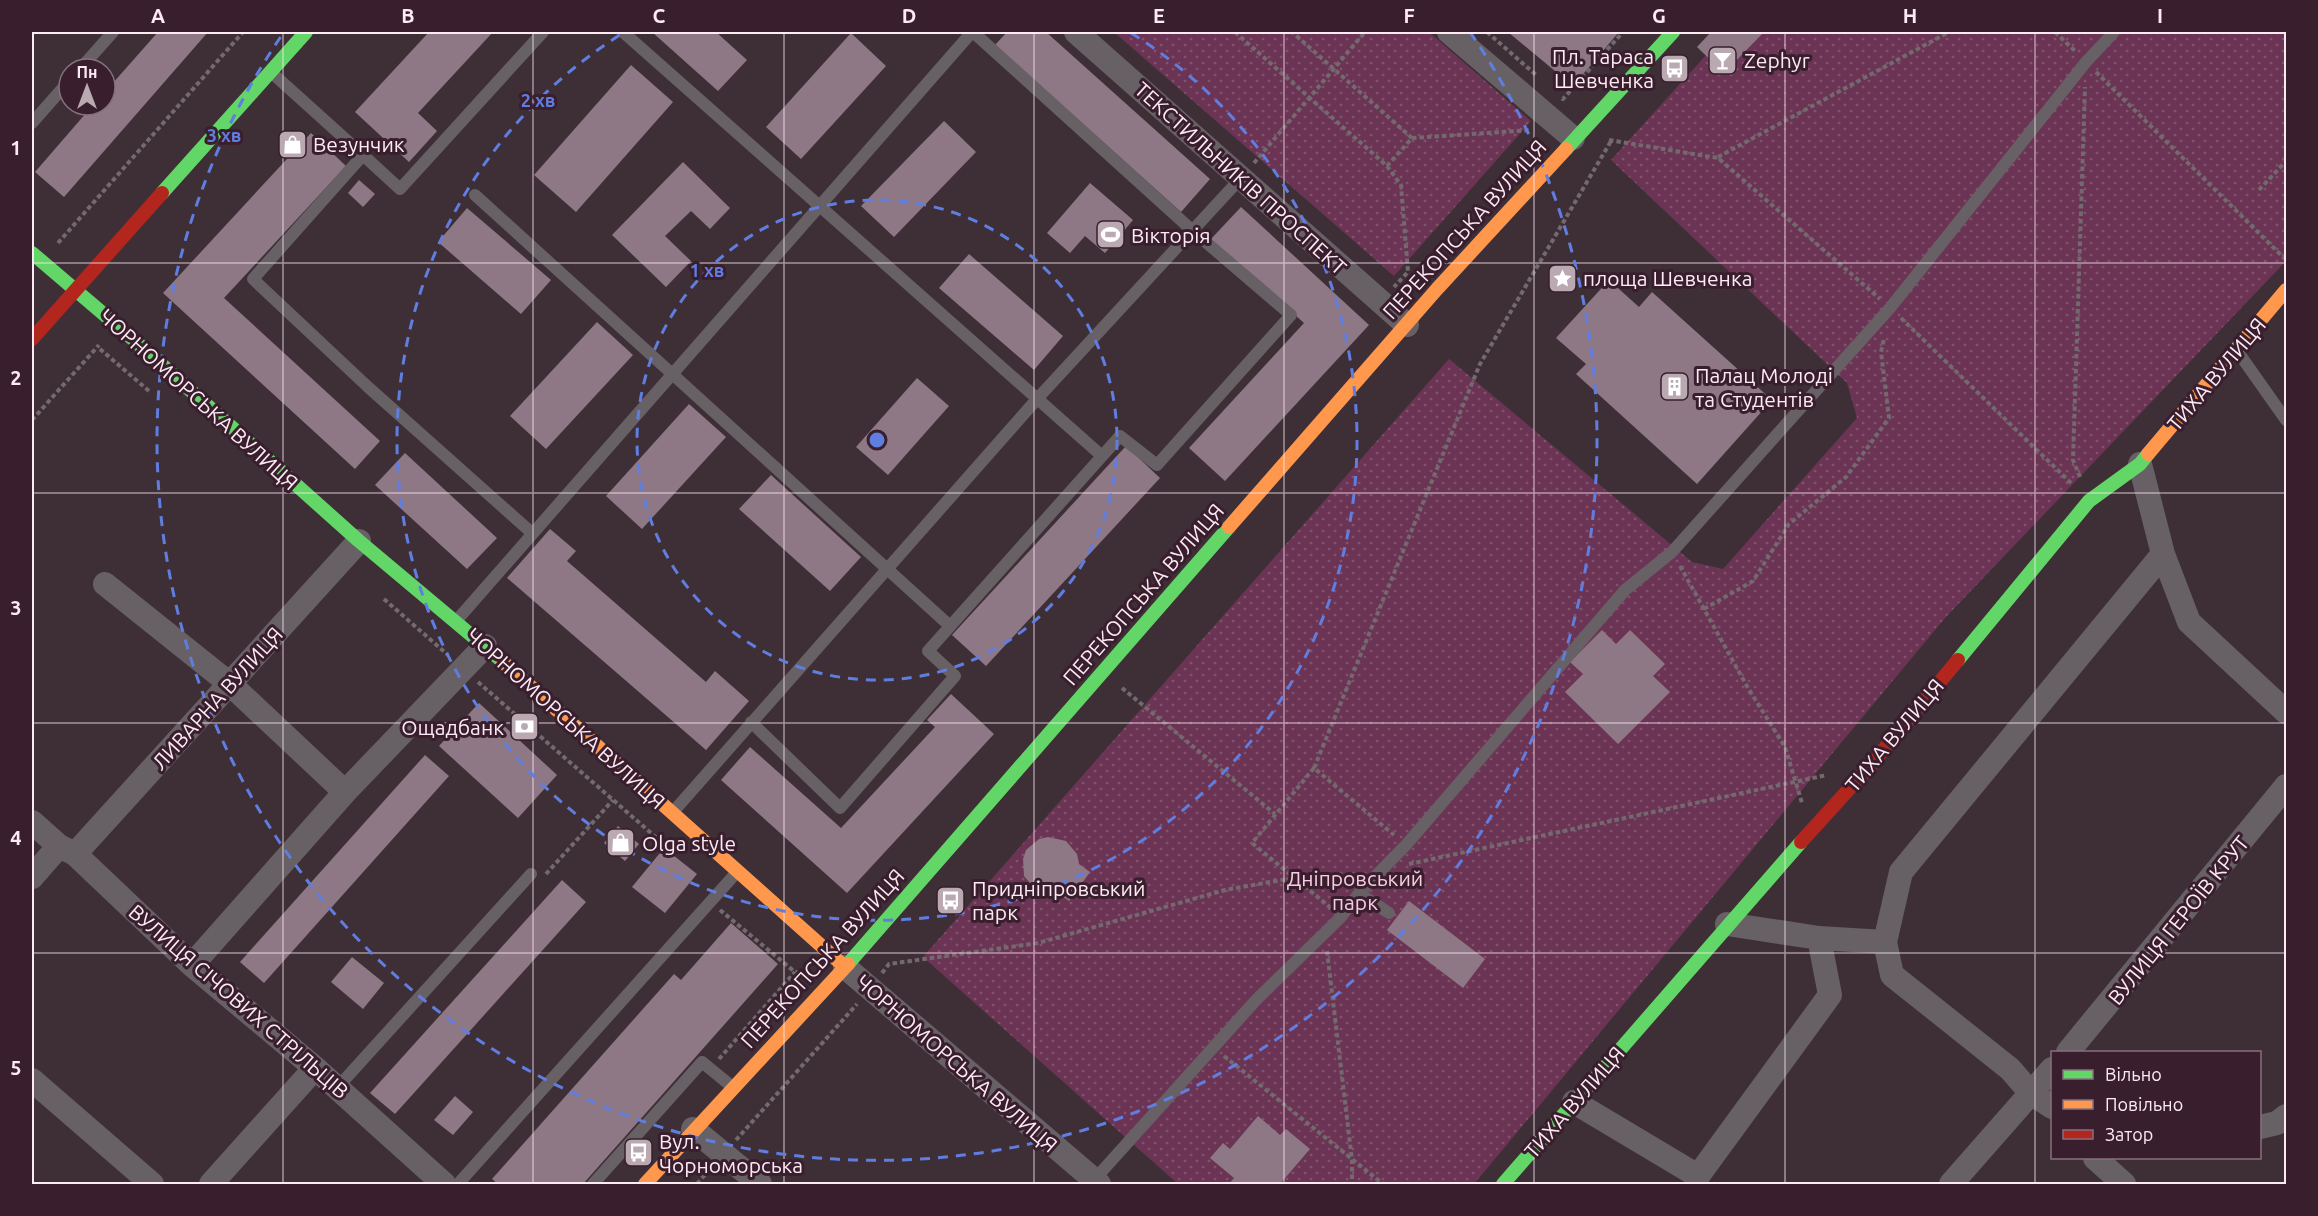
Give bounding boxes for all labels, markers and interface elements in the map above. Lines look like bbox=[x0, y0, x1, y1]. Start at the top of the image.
text: A bbox=[151, 4, 165, 27]
text: B bbox=[401, 4, 415, 27]
text: C bbox=[653, 4, 666, 27]
text: D bbox=[902, 4, 916, 27]
text: E bbox=[1153, 4, 1165, 27]
text: F bbox=[1403, 4, 1415, 27]
text: G bbox=[1652, 4, 1666, 27]
text: H bbox=[1903, 4, 1917, 27]
text: I bbox=[2157, 4, 2163, 27]
place label: Пл. Тараса Шевченка bbox=[1552, 44, 1654, 92]
bar icon: Zephyr bbox=[1707, 44, 1739, 76]
place label: Zephyr bbox=[1744, 48, 1810, 72]
bus stop icon: Пл. Тараса Шевченка bbox=[1659, 52, 1691, 84]
north arrow bbox=[57, 57, 117, 117]
text: Пн bbox=[77, 63, 97, 81]
street label: ТЕКСТИЛЬНИКІВ ПРОСПЕКТ bbox=[1130, 77, 1352, 279]
text: 2 хв bbox=[521, 90, 555, 110]
text: 3 хв bbox=[207, 125, 241, 145]
shop icon: Везунчик bbox=[276, 128, 308, 160]
place label: Везунчик bbox=[313, 132, 405, 156]
street label: ПЕРЕКОПСЬКА ВУЛИЦЯ bbox=[1377, 135, 1551, 323]
text: 1 bbox=[10, 136, 22, 159]
sports icon: Вікторія bbox=[1094, 219, 1126, 251]
place label: Вікторія bbox=[1131, 223, 1211, 247]
text: 1 хв bbox=[690, 260, 724, 280]
place icon: площа Шевченка bbox=[1546, 262, 1578, 294]
place label: площа Шевченка bbox=[1583, 266, 1752, 290]
street label: ЧОРНОМОРСЬКА ВУЛИЦЯ bbox=[95, 304, 303, 494]
street label: ТИХА ВУЛИЦЯ bbox=[2162, 313, 2270, 435]
place label: Палац Молоді та Студентів bbox=[1695, 363, 1833, 411]
text: 2 bbox=[10, 366, 22, 389]
building icon: Палац Молоді та Студентів bbox=[1658, 371, 1690, 403]
centre of rings bbox=[867, 430, 887, 450]
street label: ПЕРЕКОПСЬКА ВУЛИЦЯ bbox=[1058, 498, 1228, 690]
text: 3 bbox=[10, 596, 22, 619]
street label: ЛИВАРНА ВУЛИЦЯ bbox=[147, 622, 287, 774]
street label: ЧОРНОМОРСЬКА ВУЛИЦЯ bbox=[462, 623, 670, 813]
street label: ТИХА ВУЛИЦЯ bbox=[1840, 674, 1948, 796]
bank icon: Ощадбанк bbox=[509, 711, 541, 743]
place label: Ощадбанк bbox=[401, 715, 504, 739]
text: 4 bbox=[10, 826, 22, 849]
shop icon: Olga style bbox=[605, 827, 637, 859]
place label: Olga style bbox=[642, 831, 736, 855]
street label: ВУЛИЦЯ ГЕРОЇВ КРУТ bbox=[2103, 831, 2254, 1009]
street label: ПЕРЕКОПСЬКА ВУЛИЦЯ bbox=[735, 864, 909, 1052]
park label: Дніпровський парк bbox=[1287, 866, 1423, 914]
place label: Придніпровський парк bbox=[972, 876, 1145, 924]
bus stop icon: Придніпровський парк bbox=[935, 884, 967, 916]
street label: ВУЛИЦЯ СІЧОВИХ СТРІЛЬЦІВ bbox=[124, 899, 354, 1103]
street label: ЧОРНОМОРСЬКА ВУЛИЦЯ bbox=[852, 969, 1062, 1157]
street label: ТИХА ВУЛИЦЯ bbox=[1519, 1041, 1629, 1163]
legend bbox=[2051, 1051, 2261, 1159]
text: 5 bbox=[10, 1056, 22, 1079]
text: Вільно bbox=[2105, 1064, 2162, 1084]
text: Повільно bbox=[2105, 1094, 2183, 1114]
text: Затор bbox=[2105, 1124, 2153, 1144]
place label: Вул. Чорноморська bbox=[659, 1129, 803, 1177]
bus stop icon: Вул. Чорноморська bbox=[622, 1137, 654, 1169]

